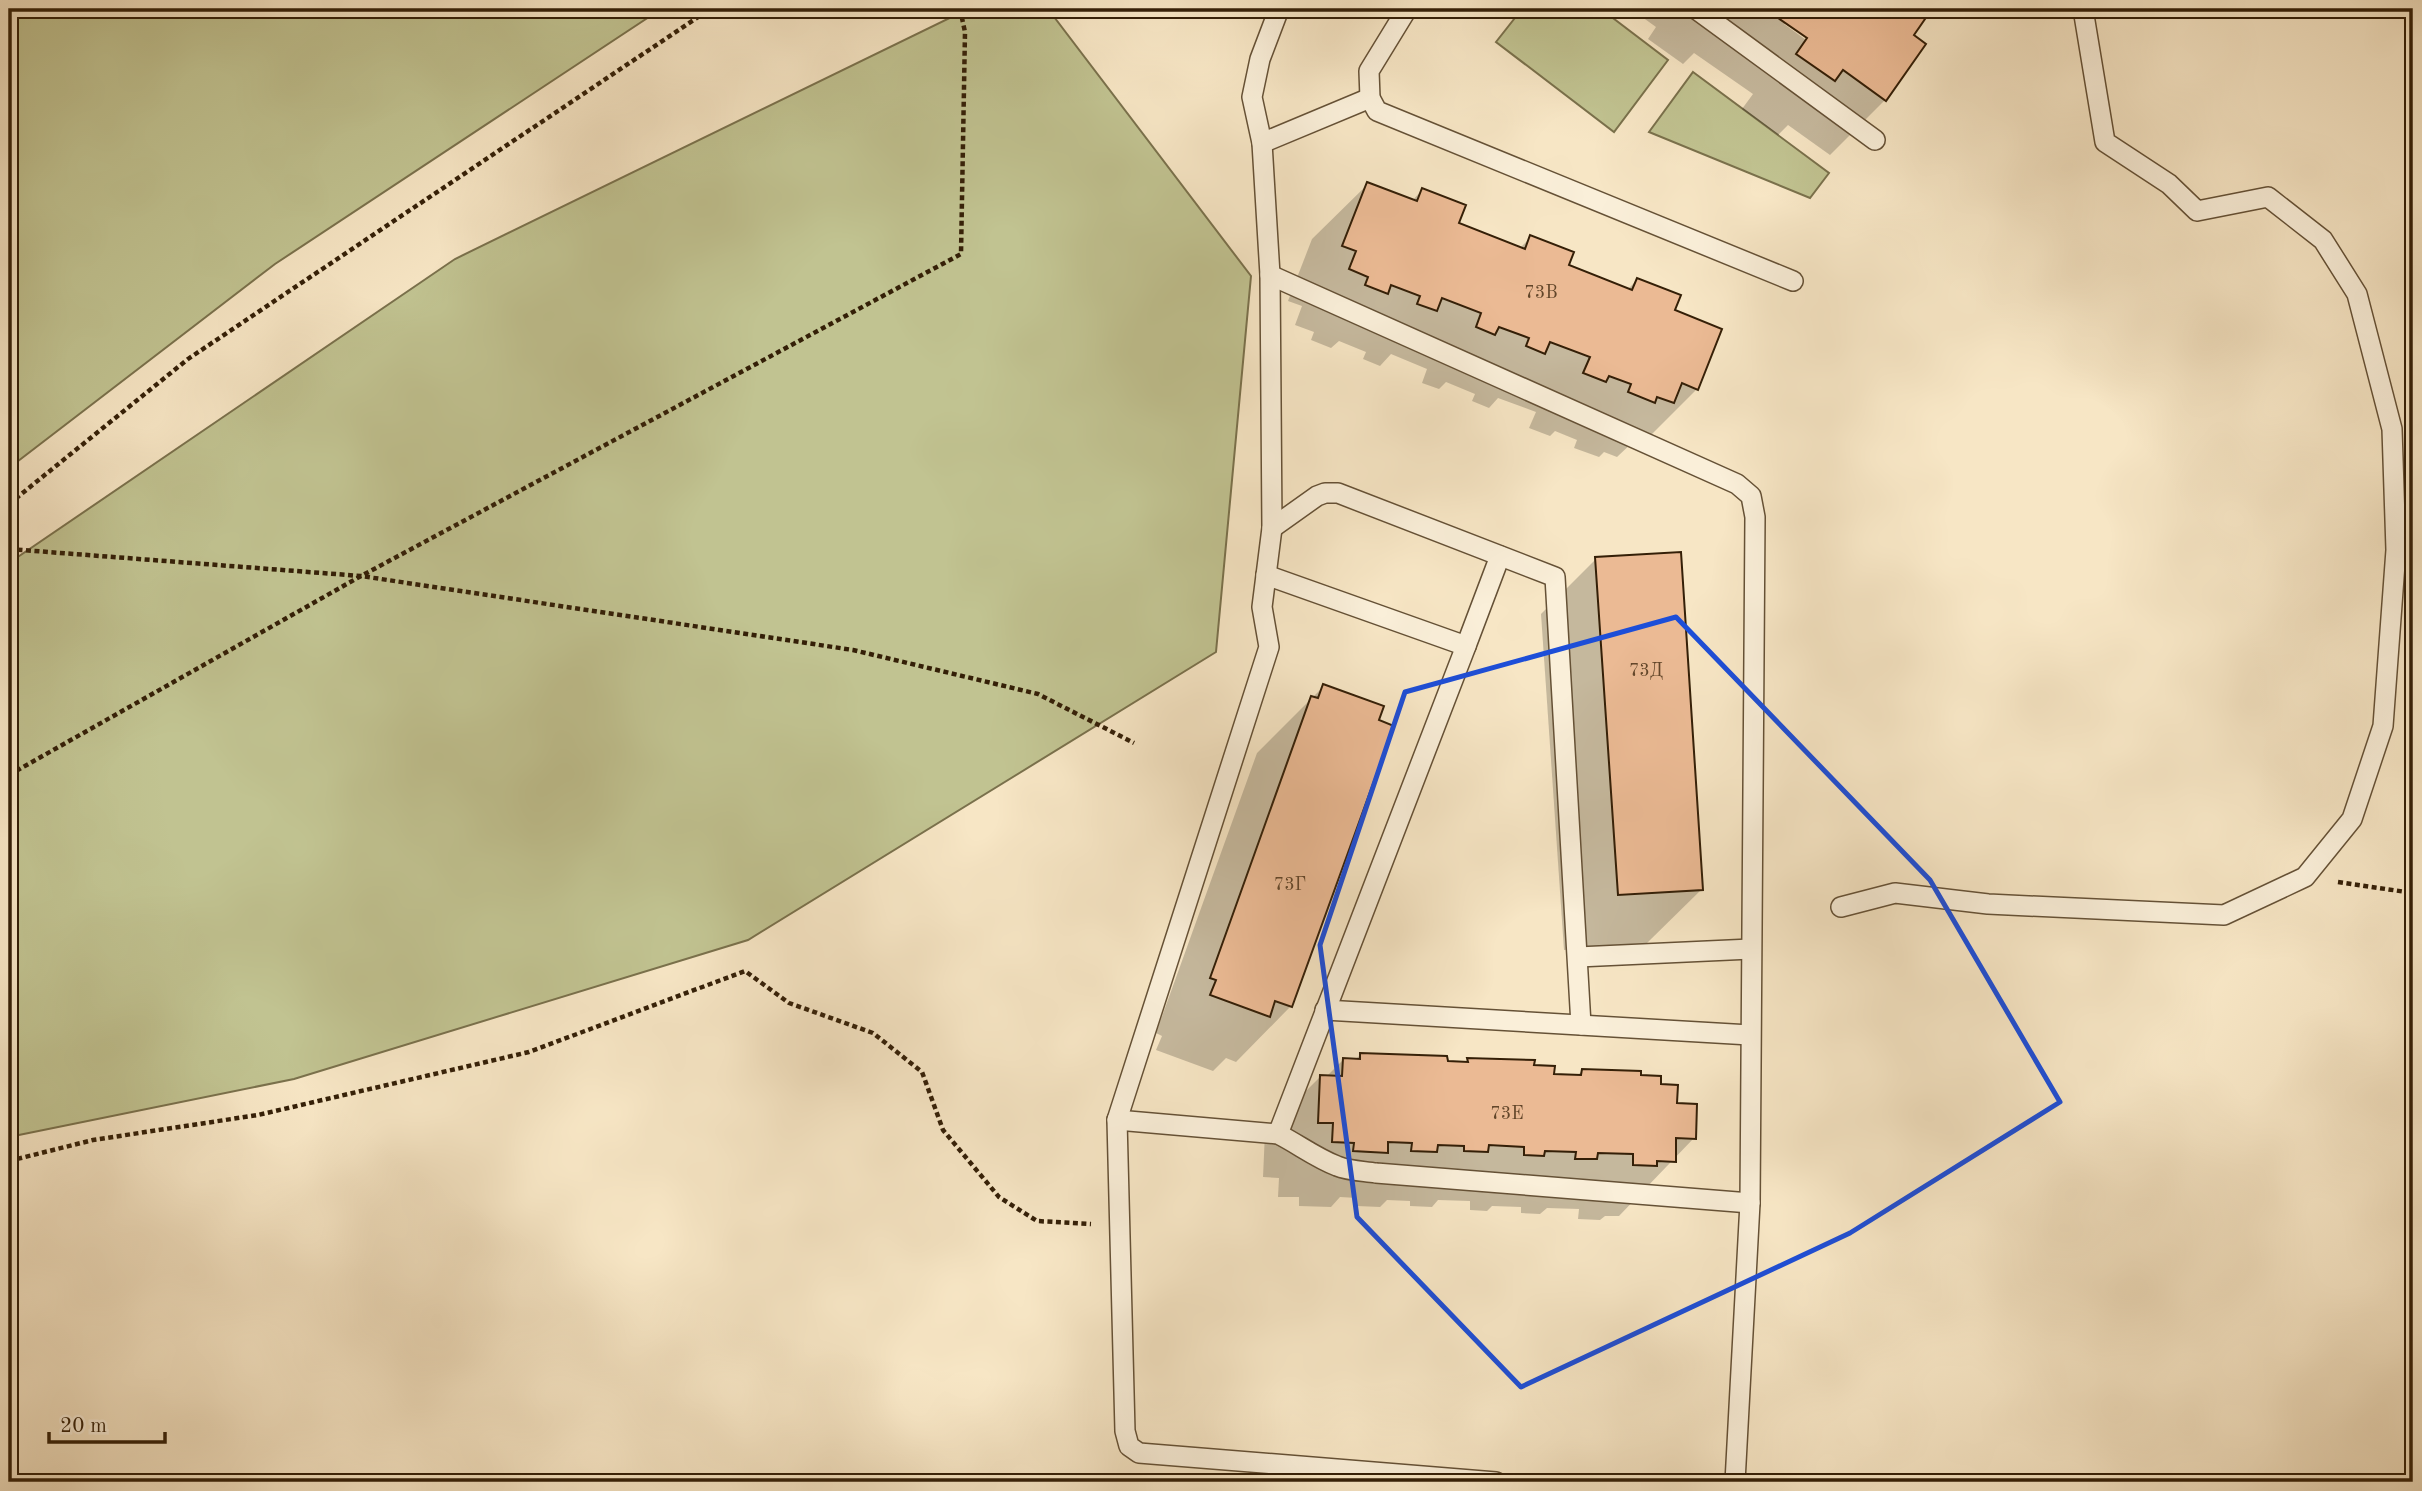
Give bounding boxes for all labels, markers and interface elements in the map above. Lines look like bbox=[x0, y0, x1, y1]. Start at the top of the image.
house number: 73В bbox=[1524, 284, 1558, 302]
house number: 73Д bbox=[1629, 662, 1663, 680]
house number: 73Г bbox=[1274, 876, 1306, 894]
house number: 73Е bbox=[1490, 1105, 1524, 1123]
scale bar bbox=[49, 1400, 164, 1444]
text: 20 m bbox=[60, 1416, 107, 1437]

